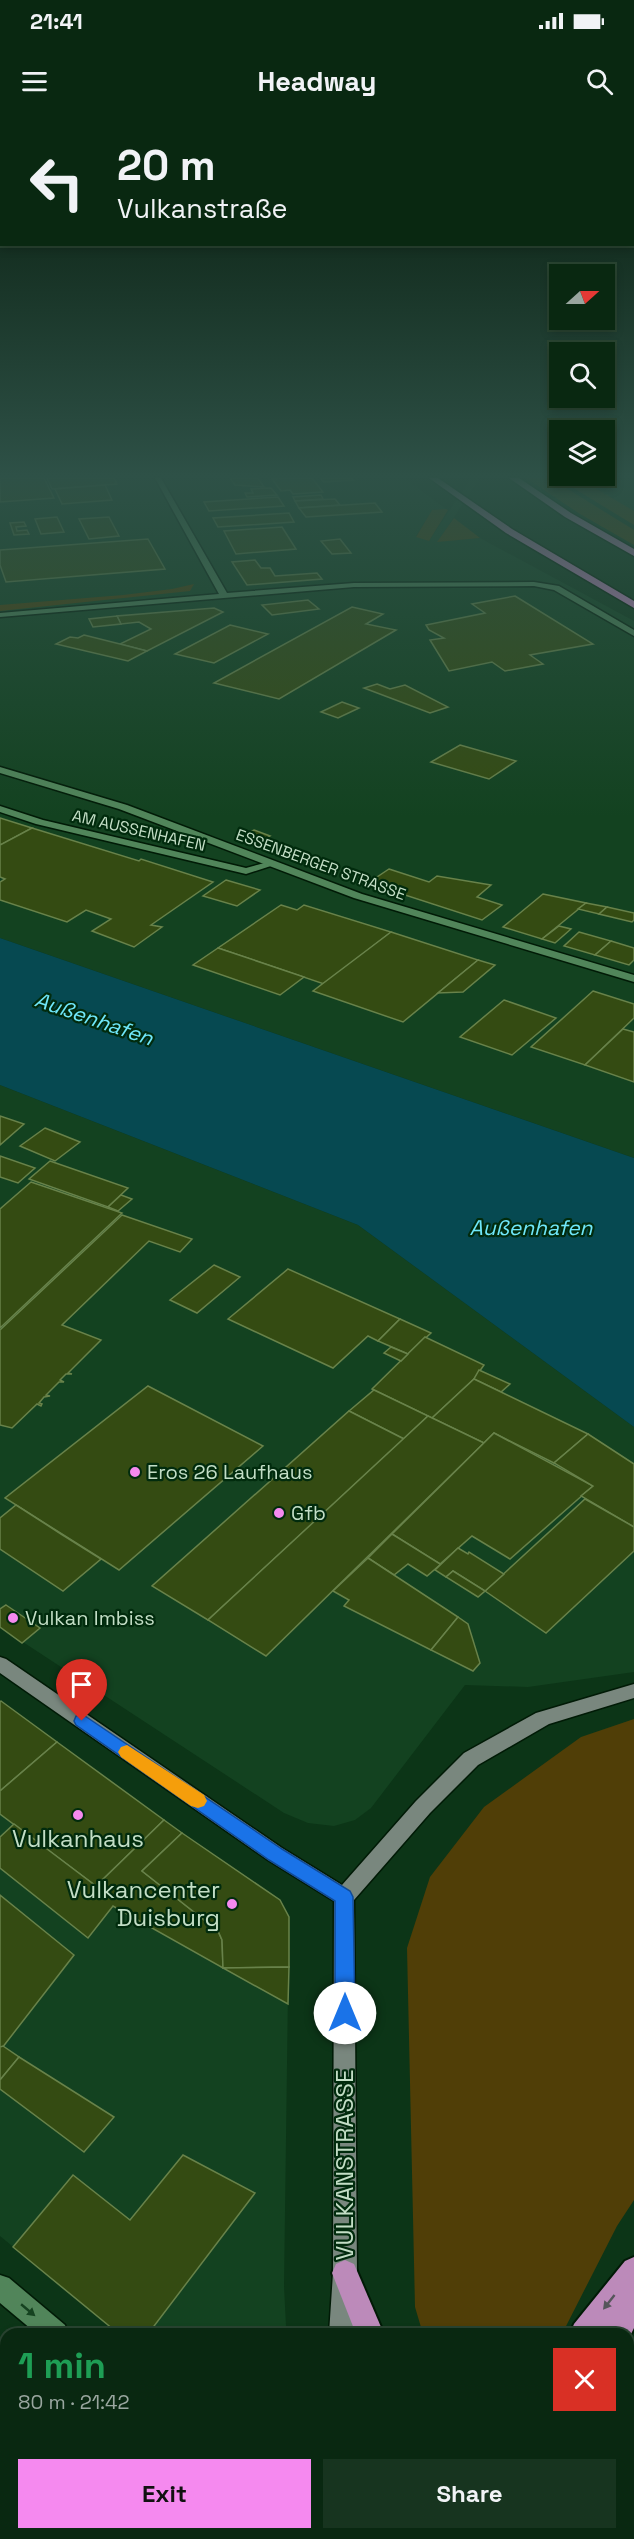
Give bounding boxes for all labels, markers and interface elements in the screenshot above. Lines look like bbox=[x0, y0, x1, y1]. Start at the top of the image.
text: 21:41 bbox=[30, 7, 83, 35]
text: Headway bbox=[258, 64, 376, 99]
icon: menu bbox=[18, 65, 51, 98]
icon: search bbox=[583, 65, 616, 98]
text: 20 m bbox=[117, 139, 216, 192]
icon: left bbox=[18, 144, 96, 222]
text: Vulkanstraße bbox=[117, 191, 287, 226]
north arrow bbox=[549, 264, 615, 330]
map controls bbox=[549, 264, 615, 486]
button: search bbox=[549, 342, 615, 408]
button: layers bbox=[549, 420, 615, 486]
street label: AM AUSSENHAFEN bbox=[70, 805, 208, 856]
street label: ESSENBERGER STRASSE bbox=[233, 824, 409, 905]
water label: Außenhafen bbox=[32, 986, 158, 1052]
water label: Außenhafen bbox=[470, 1214, 594, 1241]
place label: Eros 26 Laufhaus bbox=[147, 1459, 312, 1485]
marker: Eros 26 Laufhaus bbox=[128, 1465, 142, 1479]
place label: Gfb bbox=[291, 1500, 326, 1526]
marker: Gfb bbox=[272, 1506, 286, 1520]
place label: Vulkan Imbiss bbox=[25, 1605, 155, 1631]
marker: Vulkan Imbiss bbox=[6, 1611, 20, 1625]
pin bbox=[56, 1659, 107, 1721]
icon: arrive bbox=[65, 1668, 98, 1701]
marker: Vulkanhaus bbox=[71, 1808, 85, 1822]
place label: Vulkanhaus bbox=[12, 1823, 144, 1854]
place label: Vulkancenter Duisburg bbox=[67, 1874, 220, 1933]
marker: Vulkancenter Duisburg bbox=[225, 1897, 239, 1911]
position arrow bbox=[313, 1981, 377, 2045]
street label: VULKANSTRASSE bbox=[329, 2070, 360, 2260]
one-way arrow bbox=[603, 2294, 615, 2310]
one-way arrow bbox=[20, 2304, 36, 2317]
text: 1 min bbox=[18, 2343, 106, 2389]
button: close bbox=[553, 2348, 616, 2411]
text: 80 m · 21:42 bbox=[18, 2389, 130, 2415]
button: Exit bbox=[18, 2459, 311, 2528]
button: Share bbox=[323, 2459, 616, 2528]

